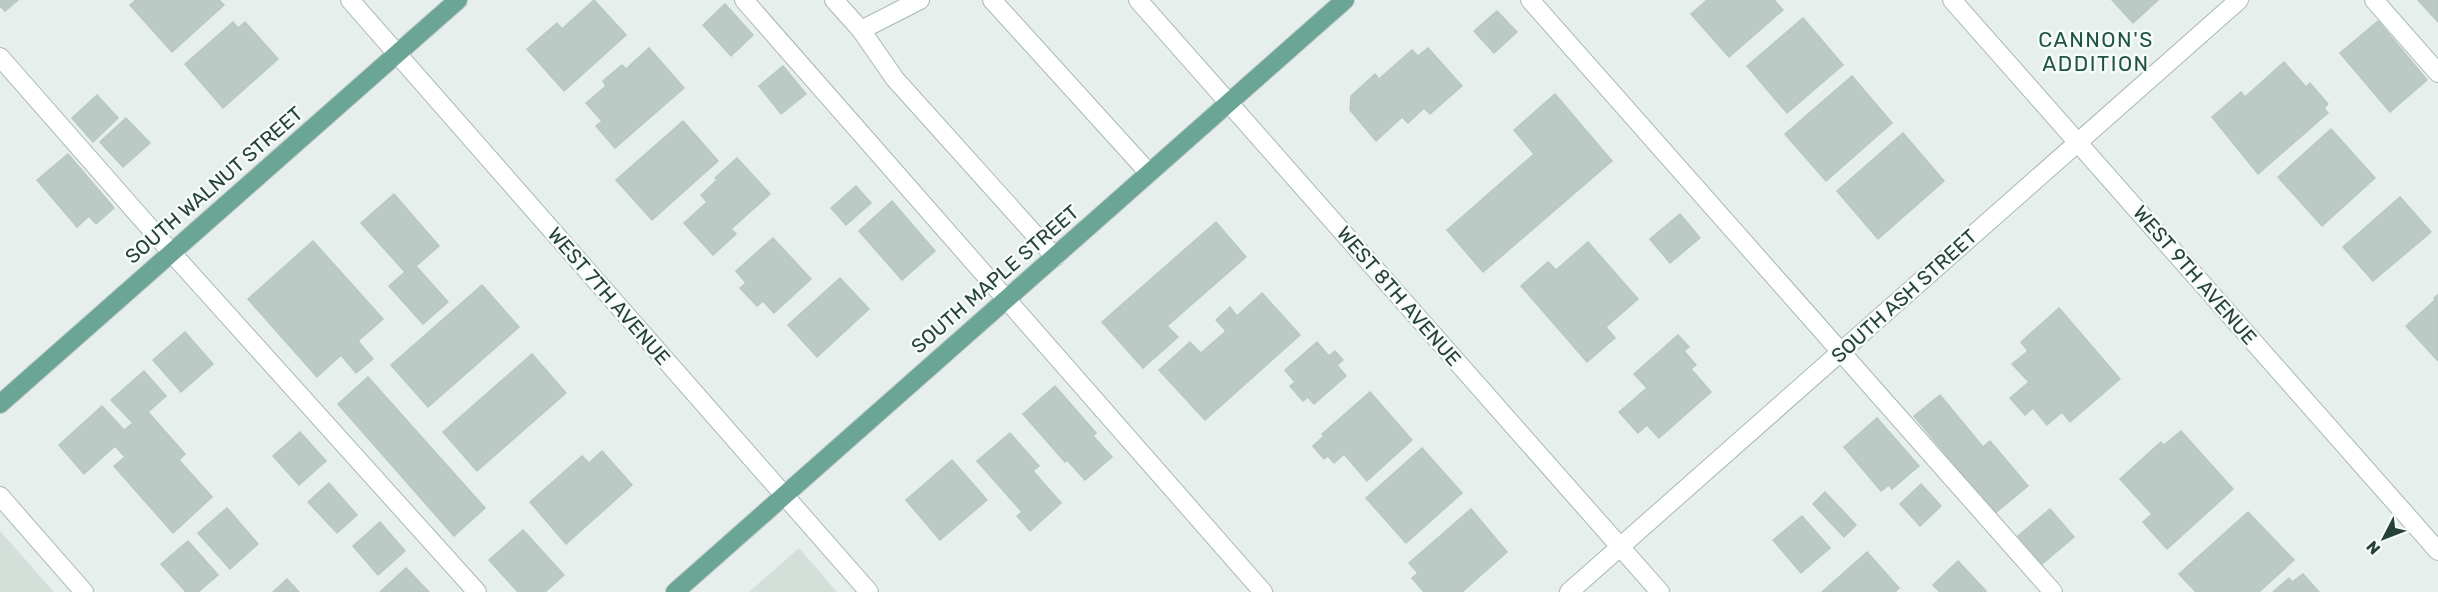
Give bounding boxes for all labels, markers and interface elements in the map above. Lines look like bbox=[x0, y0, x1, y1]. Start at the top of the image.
district label: CANNON'S ADDITION bbox=[2038, 27, 2154, 76]
street label: SOUTH WALNUT STREET bbox=[120, 101, 308, 269]
street label: SOUTH MAPLE STREET bbox=[906, 199, 1084, 358]
street label: WEST 9TH AVENUE bbox=[2128, 201, 2262, 349]
street label: WEST 8TH AVENUE bbox=[1332, 221, 1466, 371]
street label: WEST 7TH AVENUE bbox=[543, 222, 675, 370]
street label: SOUTH ASH STREET bbox=[1826, 224, 1982, 368]
north arrow bbox=[2354, 508, 2414, 568]
text: N bbox=[2362, 537, 2384, 558]

